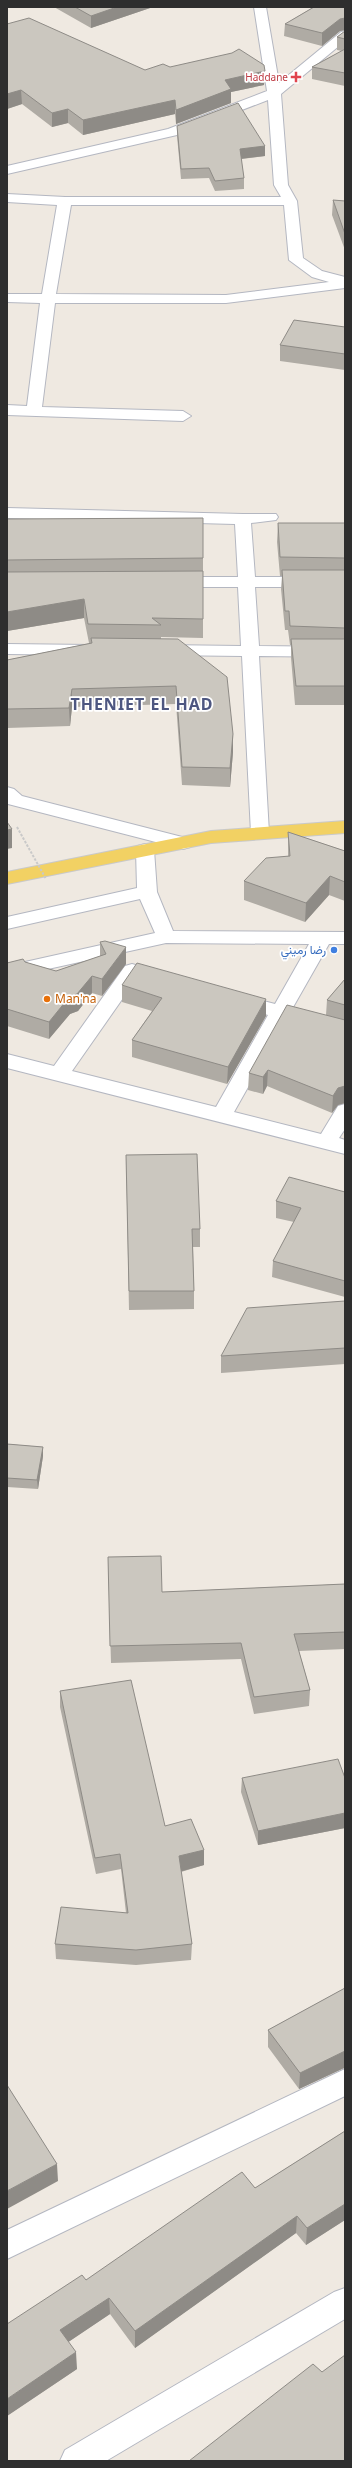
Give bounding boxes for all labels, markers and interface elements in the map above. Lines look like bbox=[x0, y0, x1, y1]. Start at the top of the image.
place label: Haddane bbox=[245, 70, 288, 84]
marker: Haddane bbox=[291, 72, 301, 82]
district label: THENIET EL HAD bbox=[70, 693, 214, 715]
place label: رضا رميني bbox=[281, 941, 326, 960]
marker: رضا رميني bbox=[329, 945, 339, 955]
place label: Man'na bbox=[55, 990, 96, 1007]
marker: Man'na bbox=[42, 994, 52, 1004]

